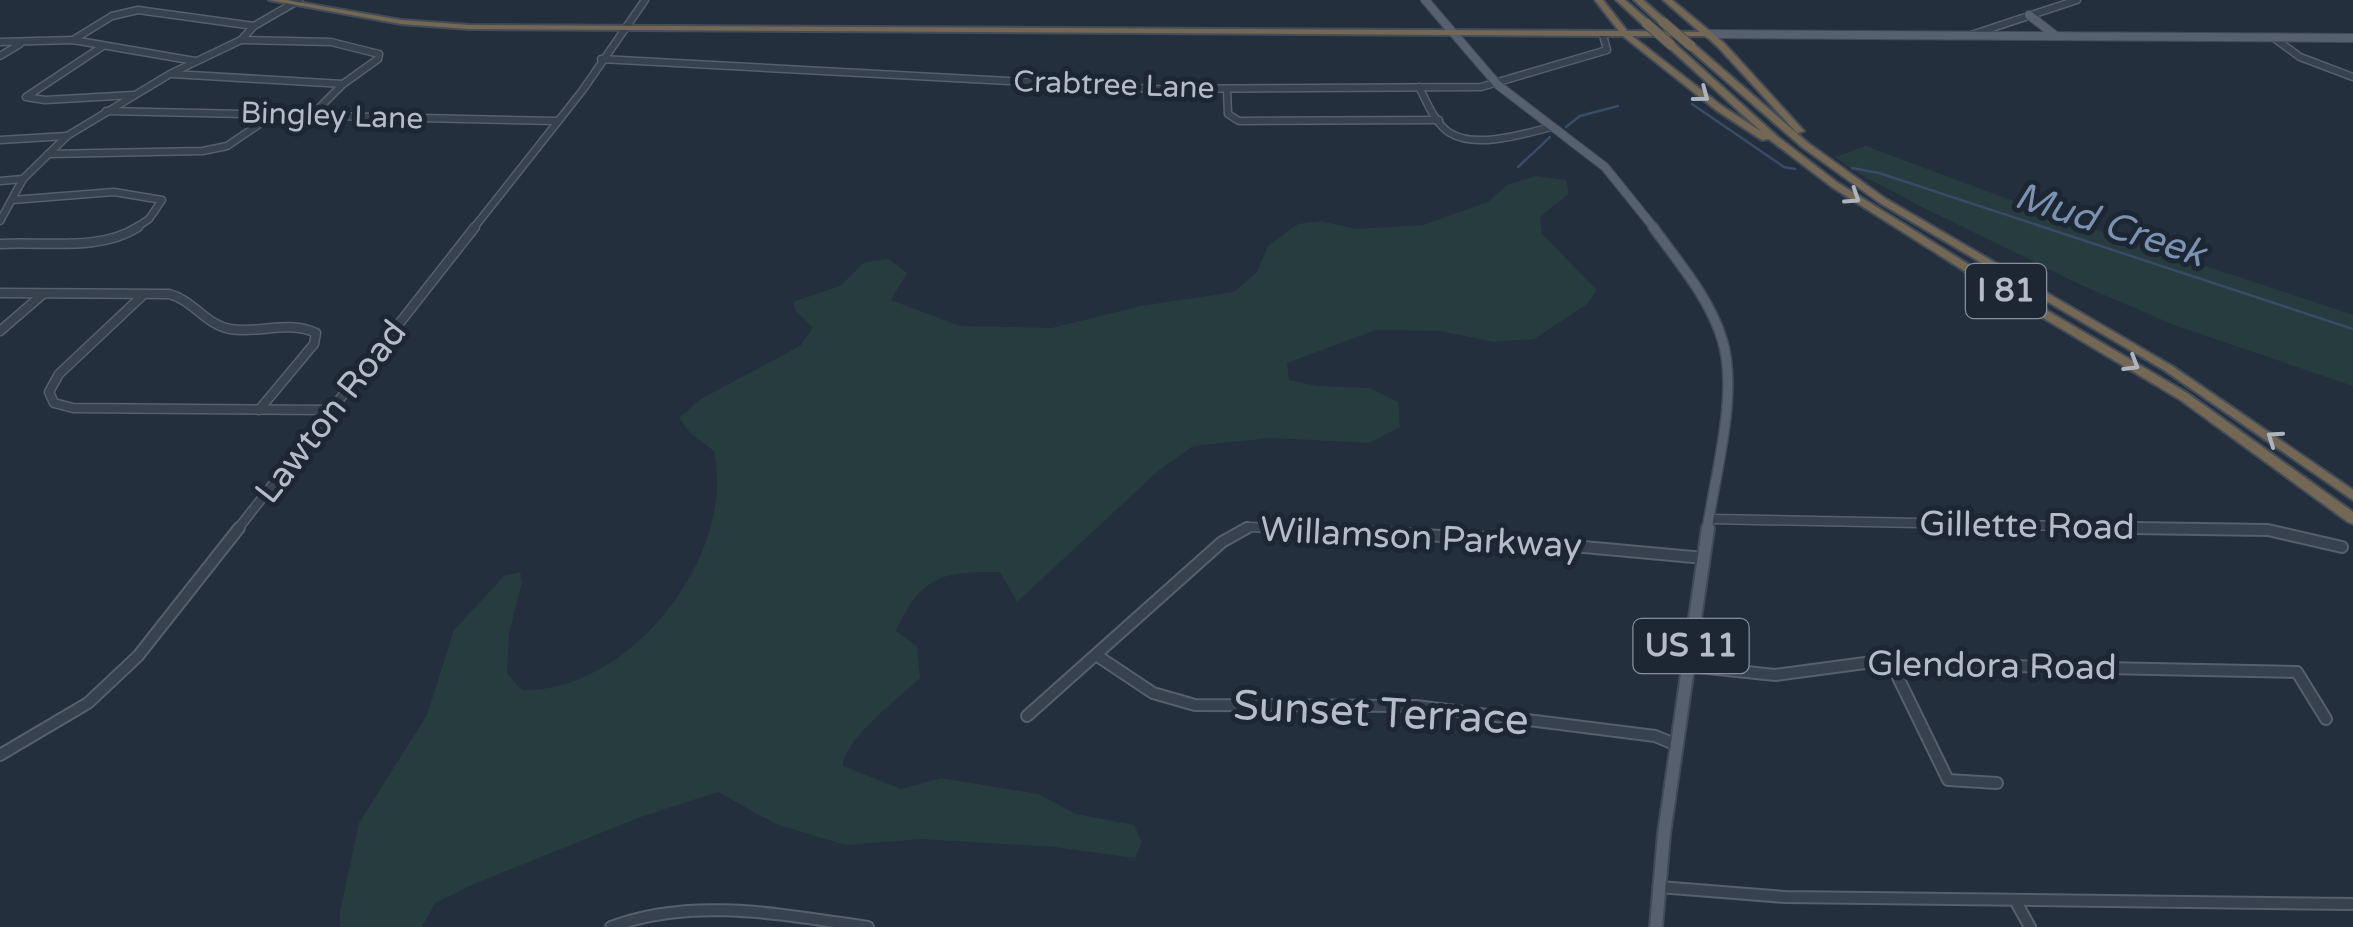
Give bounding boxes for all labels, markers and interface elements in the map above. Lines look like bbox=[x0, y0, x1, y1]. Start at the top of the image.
street label: Crabtree Lane bbox=[1013, 63, 1215, 107]
one-way arrow bbox=[1691, 84, 1709, 101]
street label: Bingley Lane bbox=[240, 94, 424, 138]
water label: Mud Creek bbox=[2009, 173, 2213, 278]
one-way arrow bbox=[1843, 184, 1861, 203]
road number: I 81 bbox=[1966, 264, 2046, 318]
street label: Lawton Road bbox=[246, 312, 416, 512]
one-way arrow bbox=[2121, 352, 2139, 371]
one-way arrow bbox=[2267, 432, 2286, 450]
street label: Gillette Road bbox=[1919, 503, 2135, 549]
street label: Willamson Parkway bbox=[1259, 509, 1583, 567]
road number: US 11 bbox=[1634, 619, 1748, 673]
street label: Glendora Road bbox=[1867, 643, 2117, 689]
street label: Sunset Terrace bbox=[1232, 680, 1530, 746]

